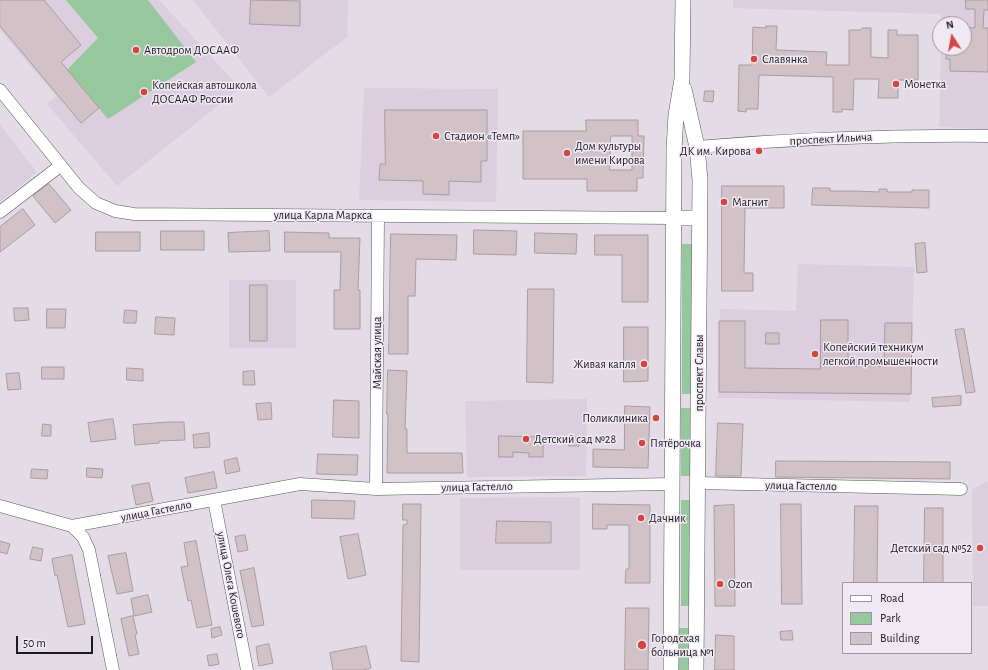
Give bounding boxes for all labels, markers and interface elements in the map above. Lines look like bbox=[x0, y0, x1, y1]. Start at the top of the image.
north arrow bbox=[932, 16, 972, 56]
text: N bbox=[945, 19, 955, 31]
place label: Автодром ДОСААФ bbox=[144, 43, 239, 57]
marker: Автодром ДОСААФ bbox=[131, 45, 141, 55]
place label: Славянка bbox=[762, 52, 808, 66]
marker: Славянка bbox=[749, 54, 759, 64]
place label: Монетка bbox=[904, 77, 946, 91]
place label: Копейская автошкола ДОСААФ России bbox=[152, 78, 257, 106]
marker: Монетка bbox=[891, 79, 901, 89]
marker: Копейская автошкола ДОСААФ России bbox=[139, 87, 149, 97]
place label: Стадион «Темп» bbox=[444, 129, 520, 143]
street label: проспект Ильича bbox=[789, 130, 873, 148]
marker: Стадион «Темп» bbox=[431, 131, 441, 141]
place label: Дом культуры имени Кирова bbox=[575, 139, 645, 167]
place label: ДК им. Кирова bbox=[680, 144, 751, 158]
marker: ДК им. Кирова bbox=[754, 146, 764, 156]
marker: Дом культуры имени Кирова bbox=[562, 148, 572, 158]
place label: Магнит bbox=[732, 195, 768, 209]
marker: Магнит bbox=[719, 197, 729, 207]
street label: улица Карла Маркса bbox=[274, 208, 372, 222]
street label: Майская улица bbox=[370, 317, 384, 389]
street label: проспект Славы bbox=[692, 334, 706, 412]
place label: Копейский техникум легкой промышенности bbox=[823, 340, 938, 368]
marker: Копейский техникум легкой промышенности bbox=[810, 349, 820, 359]
place label: Живая капля bbox=[573, 357, 636, 371]
marker: Живая капля bbox=[639, 359, 649, 369]
place label: Поликлиника bbox=[582, 411, 648, 425]
marker: Поликлиника bbox=[651, 413, 661, 423]
place label: Детский сад №28 bbox=[534, 432, 616, 446]
marker: Детский сад №28 bbox=[521, 434, 531, 444]
place label: Пятёрочка bbox=[650, 436, 701, 450]
marker: Пятёрочка bbox=[637, 438, 647, 448]
street label: улица Гастелло bbox=[765, 478, 837, 494]
street label: улица Гастелло bbox=[441, 479, 513, 495]
street label: улица Гастелло bbox=[119, 497, 193, 525]
place label: Дачник bbox=[649, 511, 686, 525]
marker: Дачник bbox=[636, 513, 646, 523]
street label: улица Олега Кошевого bbox=[214, 530, 248, 640]
place label: Детский сад №52 bbox=[890, 541, 972, 555]
marker: Детский сад №52 bbox=[975, 543, 985, 553]
place label: Ozon bbox=[728, 577, 752, 591]
marker: Ozon bbox=[715, 579, 725, 589]
legend bbox=[842, 582, 972, 654]
text: Road bbox=[880, 592, 904, 604]
text: Park bbox=[880, 612, 901, 624]
scale bar bbox=[18, 628, 95, 654]
place label: Городская больница №1 bbox=[651, 631, 714, 659]
text: Building bbox=[880, 632, 920, 644]
text: 50 m bbox=[23, 637, 46, 649]
marker: Городская больница №1 bbox=[636, 639, 648, 651]

